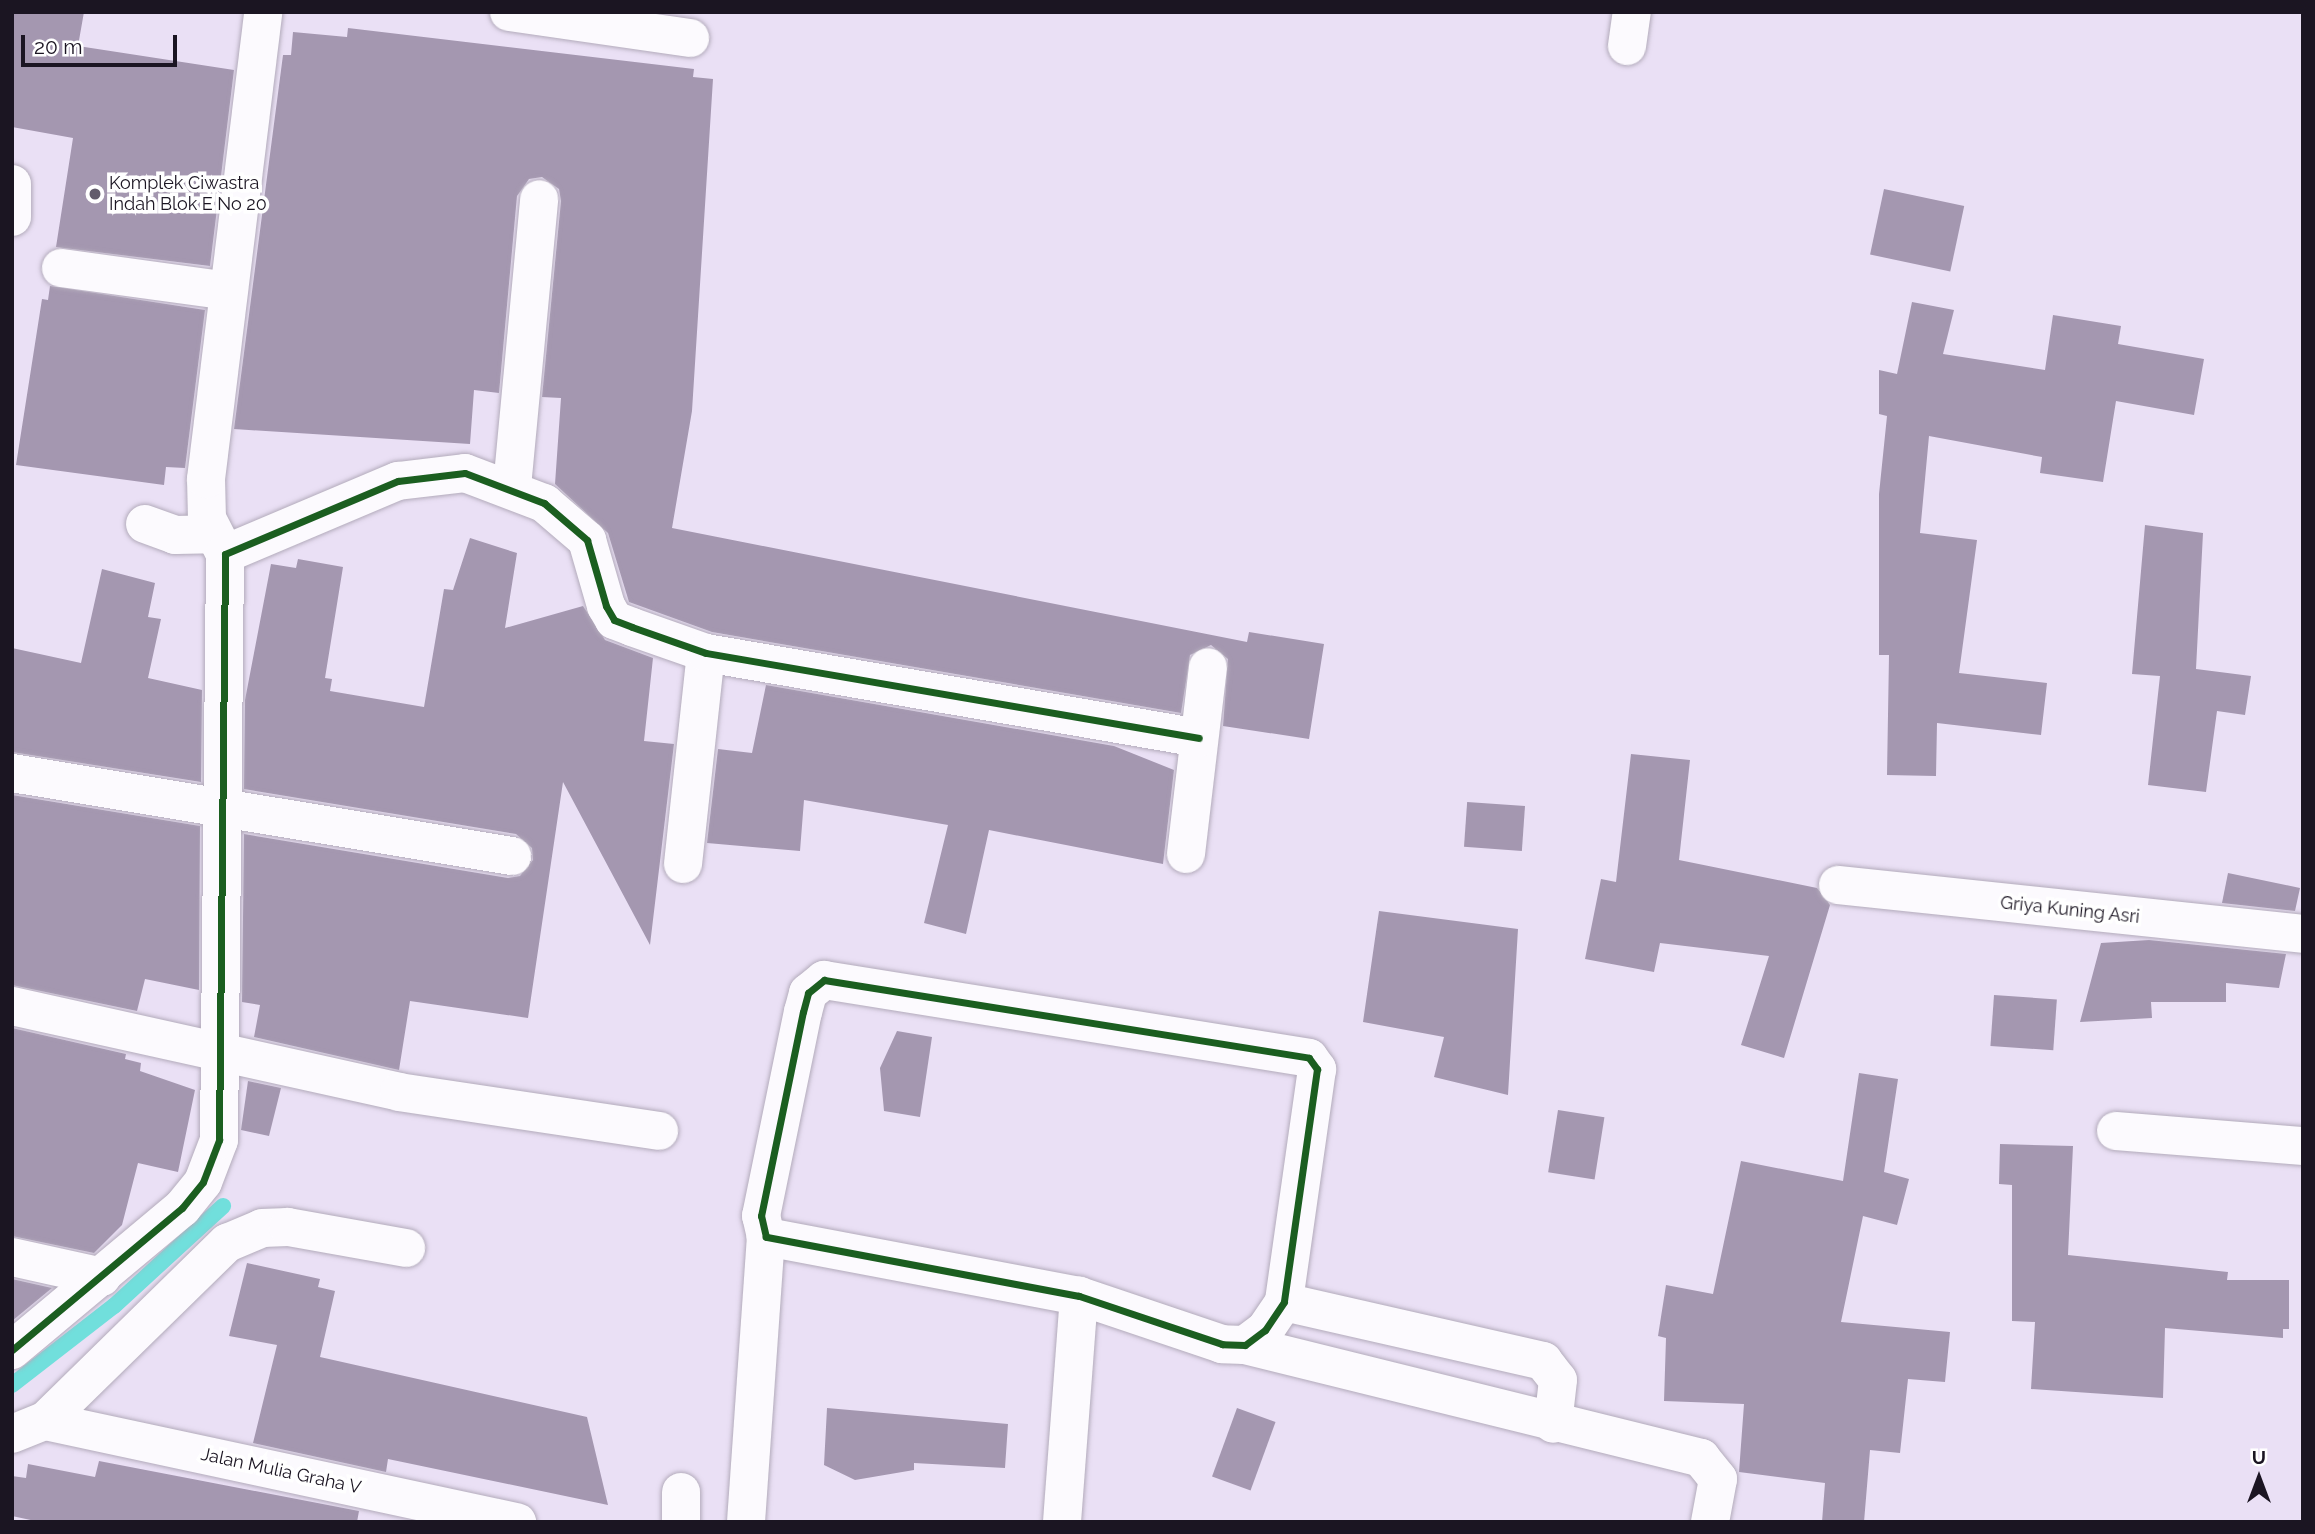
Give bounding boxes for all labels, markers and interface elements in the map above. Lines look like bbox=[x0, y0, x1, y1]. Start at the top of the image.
scale bar bbox=[24, 21, 180, 65]
text: 20 m bbox=[34, 34, 82, 59]
place label: Komplek Ciwastra Indah Blok E No 20 bbox=[109, 173, 267, 216]
marker: Komplek Ciwastra Indah Blok E No 20 bbox=[87, 186, 103, 202]
street label: Griya Kuning Asri bbox=[1999, 892, 2141, 928]
street label: Jalan Mulia Graha V bbox=[199, 1443, 363, 1499]
north arrow bbox=[2224, 1443, 2294, 1513]
text: U bbox=[2252, 1446, 2266, 1468]

